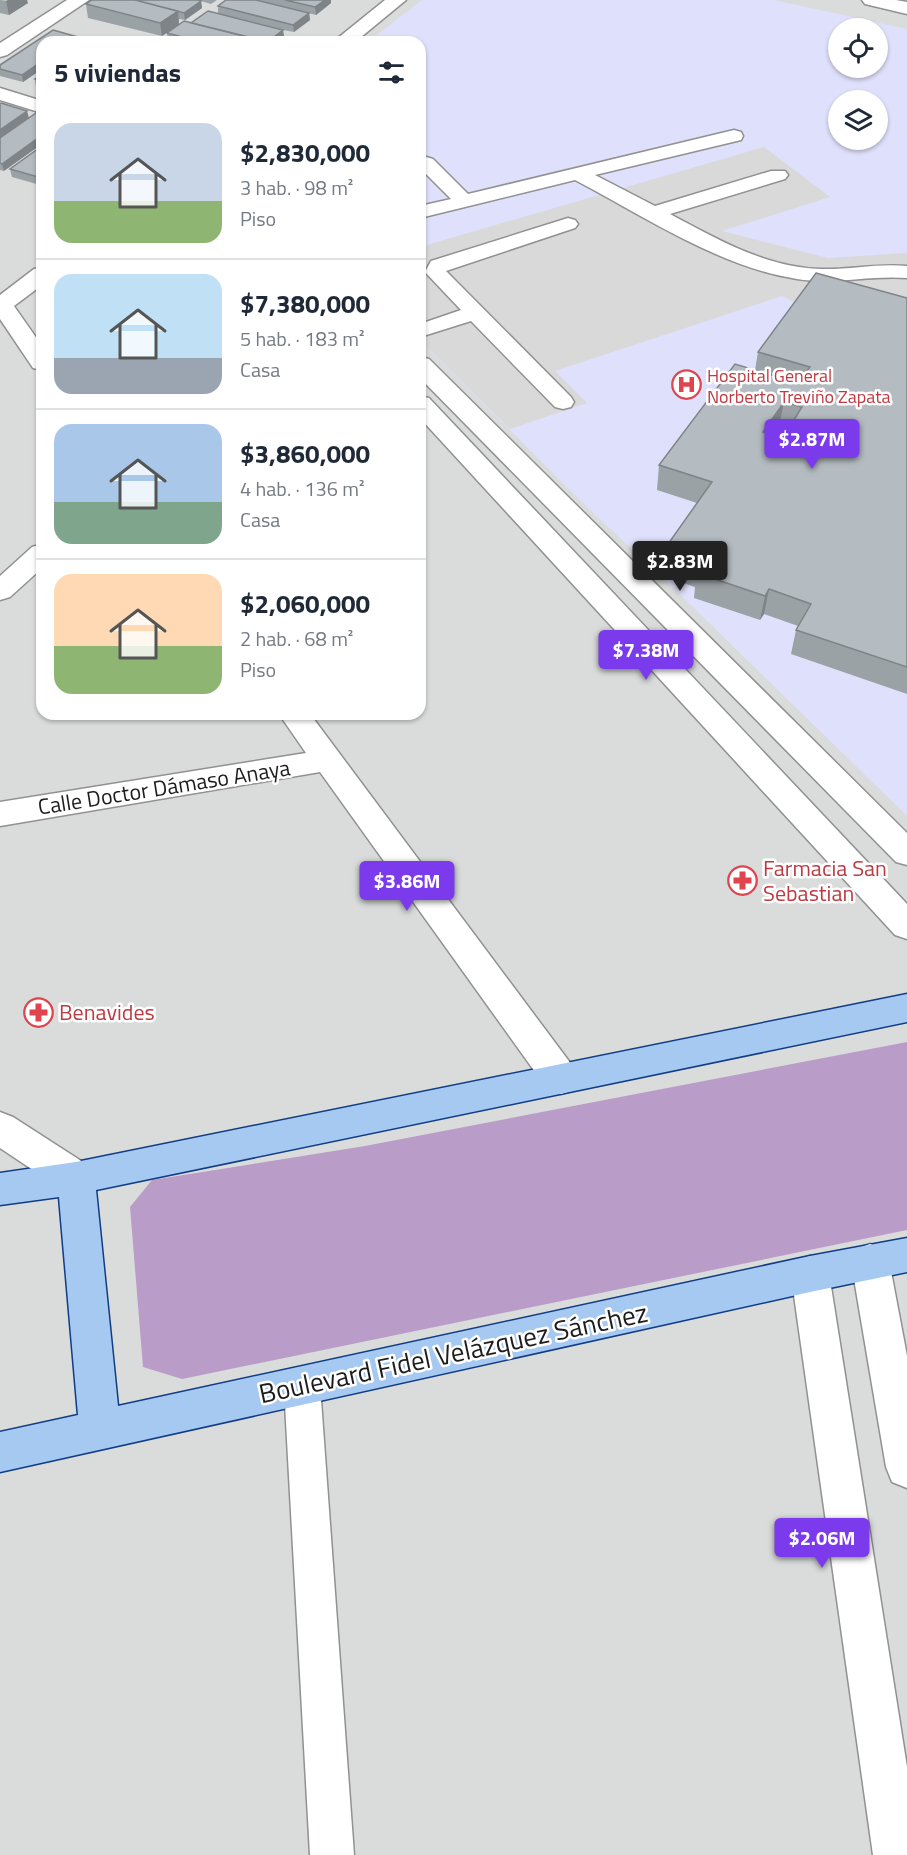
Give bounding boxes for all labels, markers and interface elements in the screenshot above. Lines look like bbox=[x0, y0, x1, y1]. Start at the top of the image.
map controls bbox=[828, 18, 888, 150]
button: locate bbox=[828, 18, 888, 78]
text: 5 viviendas bbox=[54, 53, 181, 92]
icon: filters bbox=[375, 56, 408, 89]
button: layers bbox=[828, 90, 888, 150]
text: $2,830,000 bbox=[240, 133, 370, 172]
icon: home bbox=[102, 147, 174, 219]
text: 3 hab. · 98 m² bbox=[240, 172, 353, 203]
text: Piso bbox=[240, 203, 276, 234]
text: $7,380,000 bbox=[240, 284, 370, 323]
icon: home bbox=[102, 298, 174, 370]
text: 5 hab. · 183 m² bbox=[240, 323, 365, 354]
text: Casa bbox=[240, 354, 280, 385]
place label: Hospital General Norberto Treviño Zapata bbox=[707, 362, 891, 410]
hospital icon: Hospital General Norberto Treviño Zapata bbox=[670, 369, 702, 401]
pin: $2.87M bbox=[763, 419, 861, 470]
text: $2.87M bbox=[778, 423, 846, 454]
text: $3,860,000 bbox=[240, 434, 370, 473]
icon: home bbox=[102, 448, 174, 520]
text: 4 hab. · 136 m² bbox=[240, 473, 365, 504]
text: Casa bbox=[240, 504, 280, 535]
pin: $2.83M bbox=[631, 541, 729, 592]
text: $2.83M bbox=[646, 545, 714, 576]
text: $2,060,000 bbox=[240, 584, 370, 623]
icon: home bbox=[102, 598, 174, 670]
text: 2 hab. · 68 m² bbox=[240, 623, 353, 654]
pin: $7.38M bbox=[597, 630, 695, 681]
text: $7.38M bbox=[612, 634, 680, 665]
text: Piso bbox=[240, 654, 276, 685]
street label: Calle Doctor Dámaso Anaya bbox=[35, 750, 293, 824]
place label: Farmacia San Sebastian bbox=[763, 851, 887, 910]
pin: $3.86M bbox=[358, 861, 456, 912]
text: $3.86M bbox=[373, 865, 441, 896]
pharmacy icon: Farmacia San Sebastian bbox=[726, 865, 758, 897]
place label: Benavides bbox=[59, 995, 155, 1029]
pharmacy icon: Benavides bbox=[22, 996, 54, 1028]
street label: Boulevard Fidel Velázquez Sánchez bbox=[255, 1291, 651, 1413]
pin: $2.06M bbox=[773, 1518, 871, 1569]
text: $2.06M bbox=[788, 1522, 856, 1553]

